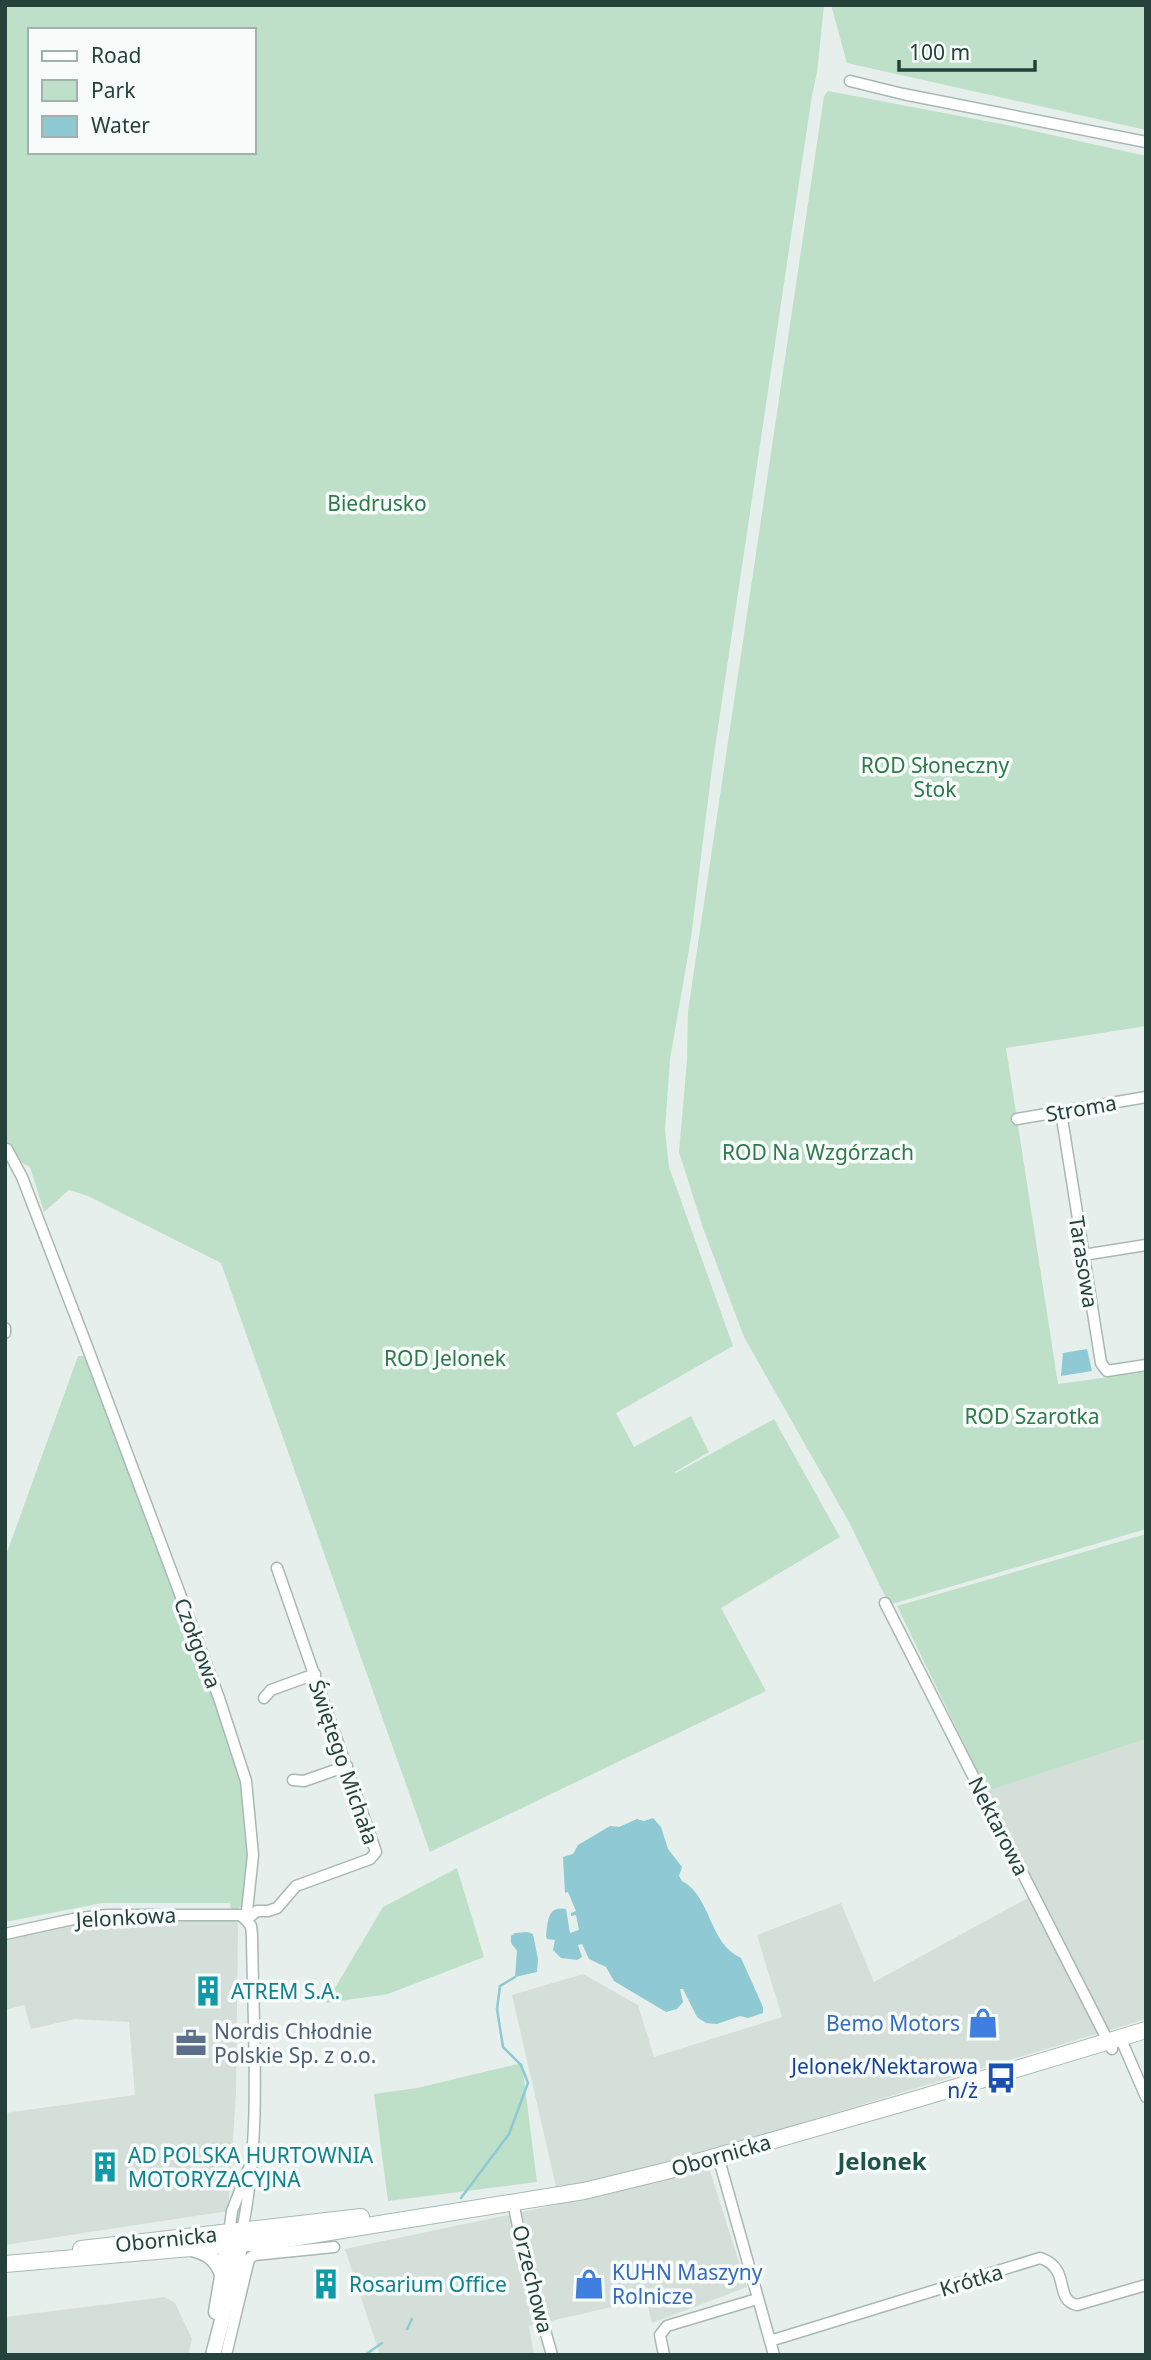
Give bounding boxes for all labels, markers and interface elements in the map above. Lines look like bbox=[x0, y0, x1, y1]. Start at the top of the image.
legend bbox=[28, 28, 256, 154]
scale bar bbox=[899, 28, 1036, 72]
text: 100 m bbox=[909, 38, 970, 66]
text: Road bbox=[91, 41, 141, 69]
text: Park bbox=[91, 76, 136, 104]
text: Water bbox=[91, 111, 150, 139]
park label: Biedrusko bbox=[327, 489, 427, 517]
park label: ROD Słoneczny Stok bbox=[861, 751, 1009, 803]
street label: Stroma bbox=[1043, 1088, 1119, 1128]
park label: ROD Na Wzgórzach bbox=[722, 1138, 914, 1166]
street label: Tarasowa bbox=[1063, 1214, 1105, 1310]
park label: ROD Jelonek bbox=[384, 1344, 507, 1372]
park label: ROD Szarotka bbox=[965, 1402, 1099, 1430]
street label: Czołgowa bbox=[168, 1594, 228, 1692]
street label: Świętego Michała bbox=[303, 1676, 385, 1848]
street label: Nektarowa bbox=[962, 1772, 1036, 1880]
street label: Jelonkowa bbox=[73, 1900, 177, 1934]
building icon: ATREM S.A. bbox=[191, 1974, 225, 2008]
place label: ATREM S.A. bbox=[231, 1977, 340, 2005]
shop icon: Bemo Motors bbox=[966, 2006, 1000, 2040]
place label: Bemo Motors bbox=[826, 2009, 960, 2037]
place label: Nordis Chłodnie Polskie Sp. z o.o. bbox=[214, 2017, 376, 2069]
office icon: Nordis Chłodnie Polskie Sp. z o.o. bbox=[174, 2026, 208, 2060]
place label: Jelonek/Nektarowa n/ż bbox=[789, 2052, 978, 2104]
bus stop icon: Jelonek/Nektarowa n/ż bbox=[984, 2061, 1018, 2095]
street label: Obornicka bbox=[668, 2127, 774, 2183]
place label: AD POLSKA HURTOWNIA MOTORYZACYJNA bbox=[128, 2141, 374, 2193]
district label: Jelonek bbox=[835, 2144, 927, 2177]
building icon: AD POLSKA HURTOWNIA MOTORYZACYJNA bbox=[88, 2150, 122, 2184]
street label: Obornicka bbox=[114, 2220, 218, 2258]
street label: Orzechowa bbox=[506, 2222, 560, 2336]
street label: Krótka bbox=[936, 2257, 1006, 2303]
place label: KUHN Maszyny Rolnicze bbox=[612, 2258, 763, 2310]
building icon: Rosarium Office bbox=[309, 2267, 343, 2301]
shop icon: KUHN Maszyny Rolnicze bbox=[572, 2267, 606, 2301]
place label: Rosarium Office bbox=[349, 2270, 507, 2298]

